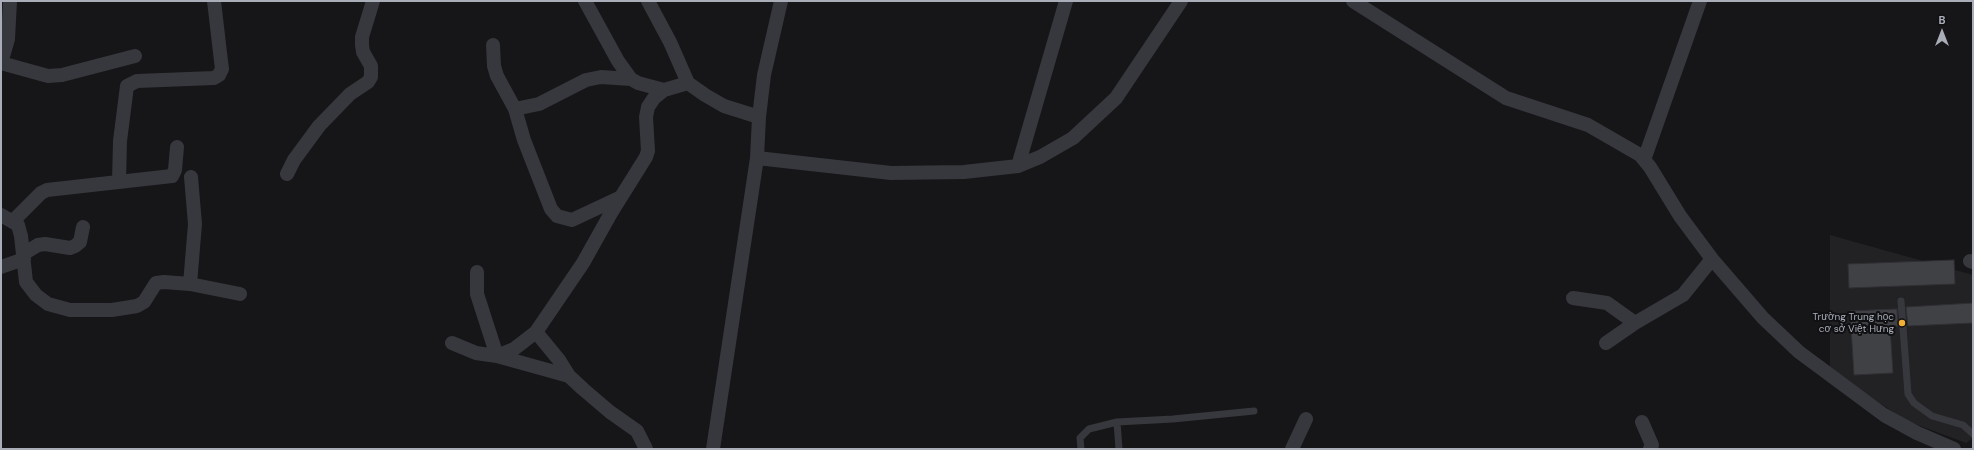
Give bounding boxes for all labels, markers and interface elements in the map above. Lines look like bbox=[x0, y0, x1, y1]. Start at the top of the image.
north arrow bbox=[1922, 12, 1962, 52]
text: B bbox=[1938, 13, 1946, 27]
place label: Trường Trung học cơ sở Việt Hưng bbox=[1813, 311, 1894, 334]
marker: Trường Trung học cơ sở Việt Hưng bbox=[1897, 318, 1907, 328]

